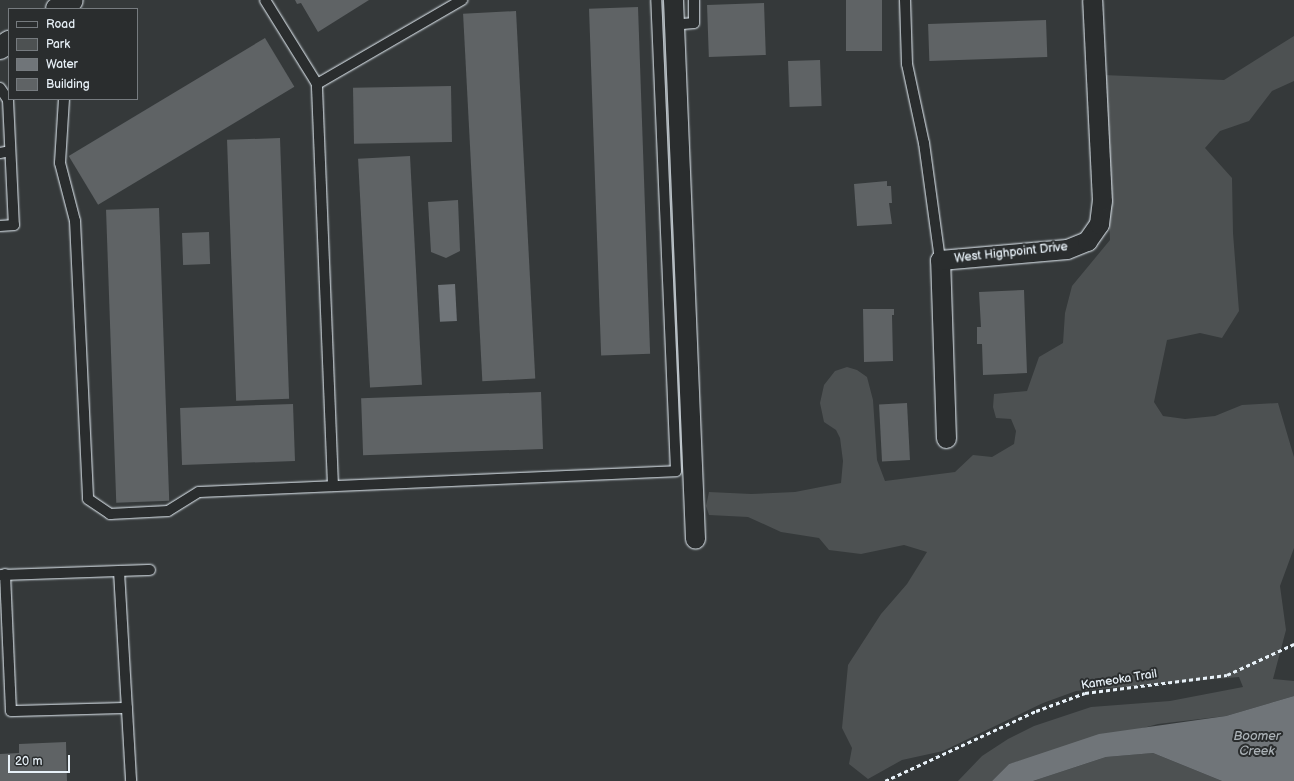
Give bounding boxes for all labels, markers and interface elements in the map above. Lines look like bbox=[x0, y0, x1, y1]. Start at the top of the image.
legend bbox=[8, 8, 138, 100]
text: Road bbox=[46, 17, 75, 32]
text: Park bbox=[46, 37, 70, 52]
text: Water bbox=[46, 57, 78, 72]
text: Building bbox=[46, 77, 90, 92]
street label: West Highpoint Drive bbox=[954, 240, 1068, 266]
street label: Kameoka Trail bbox=[1080, 667, 1158, 693]
water label: Boomer Creek bbox=[1233, 729, 1281, 760]
scale bar bbox=[10, 747, 72, 773]
text: 20 m bbox=[15, 754, 42, 769]

